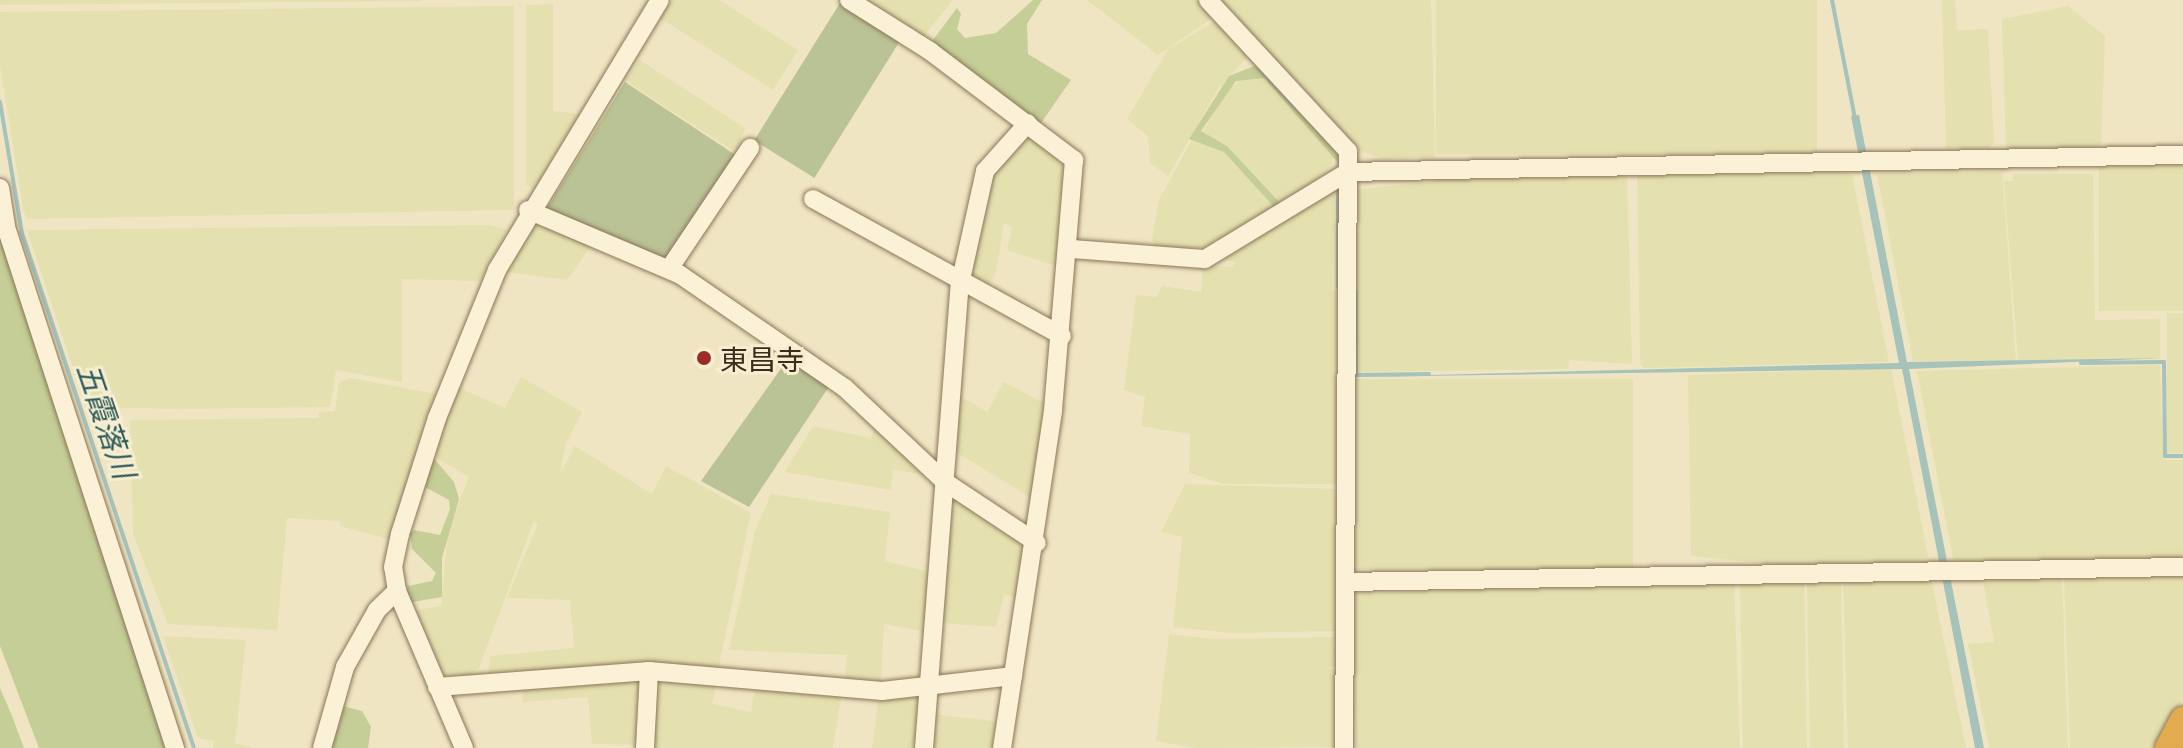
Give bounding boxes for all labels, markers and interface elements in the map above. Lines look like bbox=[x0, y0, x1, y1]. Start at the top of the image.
place label: 東昌寺 bbox=[720, 341, 804, 375]
marker: 東昌寺 bbox=[695, 349, 713, 367]
water label: 五霞落川 bbox=[71, 357, 145, 483]

